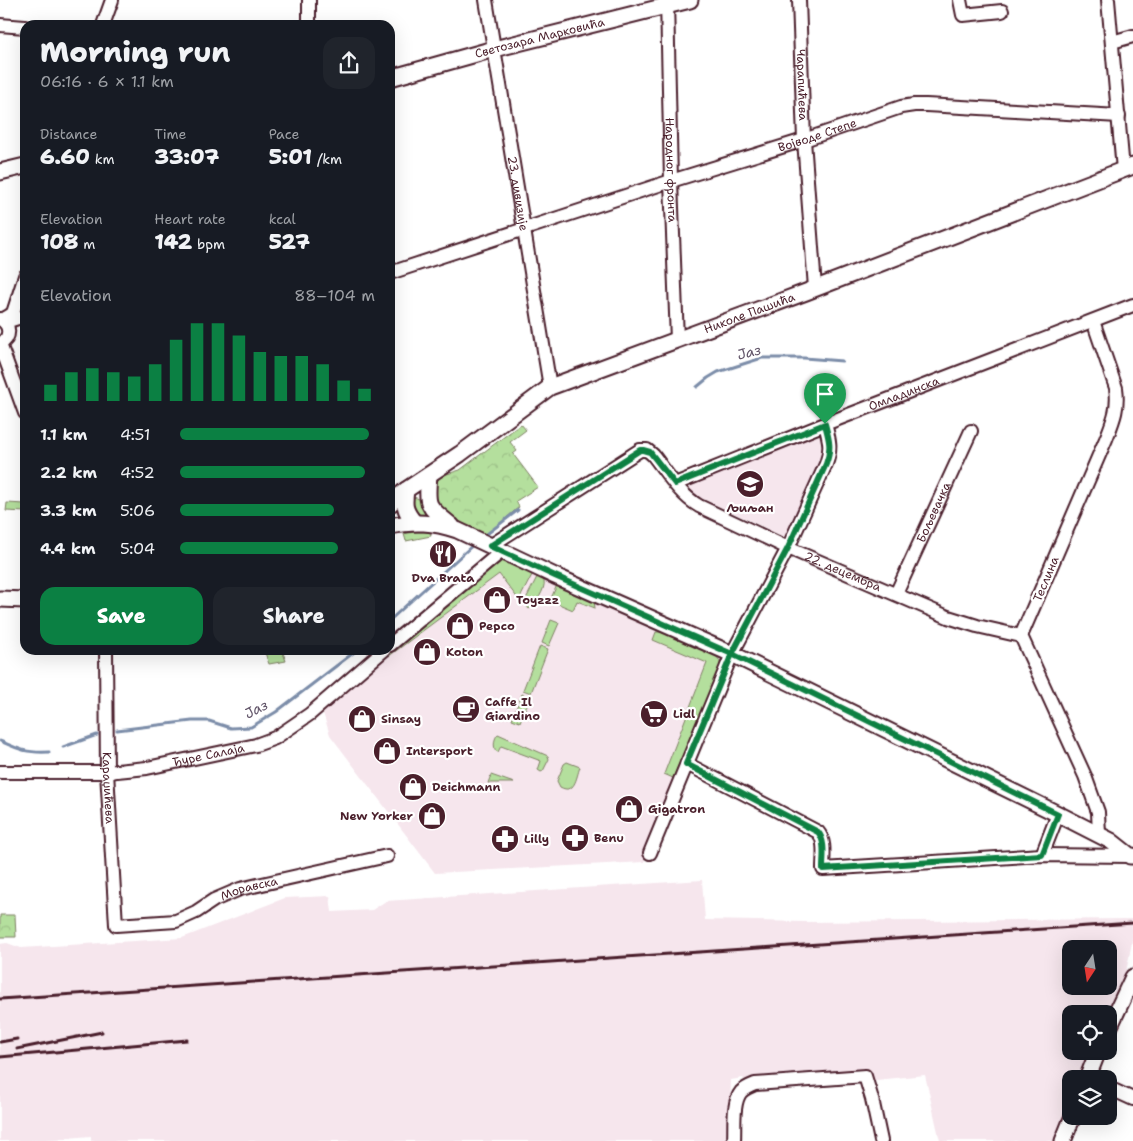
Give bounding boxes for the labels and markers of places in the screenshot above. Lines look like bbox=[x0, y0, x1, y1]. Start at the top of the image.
pin bbox=[804, 373, 846, 424]
school or university icon: Љиљан bbox=[735, 469, 765, 499]
place label: Љиљан bbox=[726, 500, 774, 516]
restaurant icon: Dva Brata bbox=[428, 539, 458, 569]
place label: Dva Brata bbox=[412, 570, 475, 586]
shop icon: Toyzzz bbox=[482, 585, 512, 615]
place label: Toyzzz bbox=[516, 592, 559, 608]
shop icon: Pepco bbox=[445, 611, 475, 641]
place label: Pepco bbox=[479, 618, 515, 634]
shop icon: Koton bbox=[412, 637, 442, 667]
place label: Koton bbox=[446, 644, 483, 660]
cafe icon: Caffe Il Giardino bbox=[451, 694, 481, 724]
place label: Caffe Il Giardino bbox=[485, 694, 540, 724]
supermarket icon: Lidl bbox=[639, 699, 669, 729]
shop icon: Sinsay bbox=[347, 704, 377, 734]
place label: Lidl bbox=[673, 706, 695, 722]
place label: Sinsay bbox=[381, 711, 421, 727]
shop icon: Intersport bbox=[372, 736, 402, 766]
place label: Intersport bbox=[406, 743, 473, 759]
shop icon: Deichmann bbox=[398, 772, 428, 802]
place label: Deichmann bbox=[432, 779, 500, 795]
shop icon: Gigatron bbox=[614, 794, 644, 824]
shop icon: New Yorker bbox=[417, 801, 447, 831]
place label: Gigatron bbox=[648, 801, 705, 817]
place label: New Yorker bbox=[340, 808, 414, 824]
pharmacy icon: Benu bbox=[560, 823, 590, 853]
pharmacy icon: Lilly bbox=[490, 824, 520, 854]
place label: Benu bbox=[594, 830, 624, 846]
place label: Lilly bbox=[524, 831, 549, 847]

